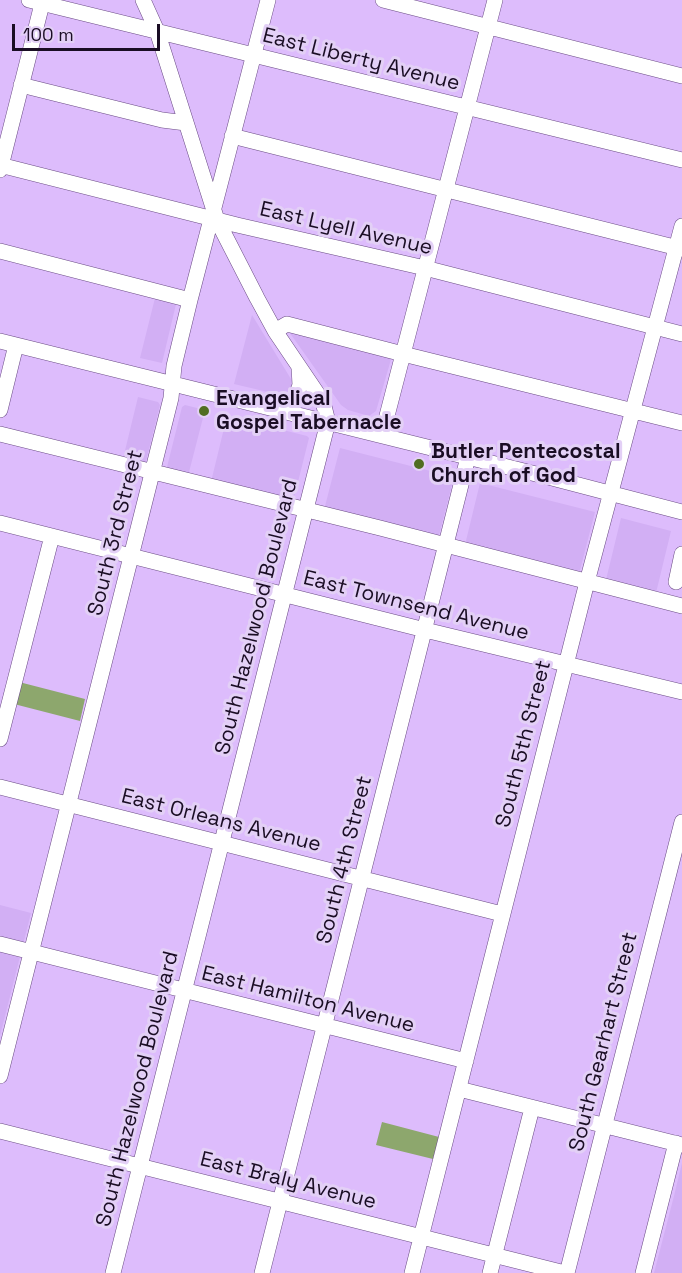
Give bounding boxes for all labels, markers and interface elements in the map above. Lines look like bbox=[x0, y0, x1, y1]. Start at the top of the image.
scale bar bbox=[15, 12, 164, 50]
text: 100 m bbox=[23, 23, 74, 46]
street label: East Liberty Avenue bbox=[260, 23, 462, 97]
street label: East Lyell Avenue bbox=[257, 197, 435, 261]
place label: Evangelical Gospel Tabernacle bbox=[216, 386, 402, 436]
marker: Evangelical Gospel Tabernacle bbox=[197, 404, 211, 418]
place label: Butler Pentecostal Church of God bbox=[431, 439, 621, 489]
street label: South 3rd Street bbox=[83, 447, 149, 619]
marker: Butler Pentecostal Church of God bbox=[412, 457, 426, 471]
street label: South Hazelwood Boulevard bbox=[211, 477, 303, 757]
street label: East Townsend Avenue bbox=[300, 566, 532, 646]
street label: South 5th Street bbox=[491, 658, 557, 830]
street label: South 4th Street bbox=[312, 774, 378, 946]
street label: East Orleans Avenue bbox=[119, 784, 323, 858]
street label: South Gearhart Street bbox=[565, 930, 643, 1154]
street label: South Hazelwood Boulevard bbox=[92, 949, 184, 1229]
street label: East Hamilton Avenue bbox=[199, 961, 417, 1039]
street label: East Braly Avenue bbox=[197, 1147, 379, 1215]

